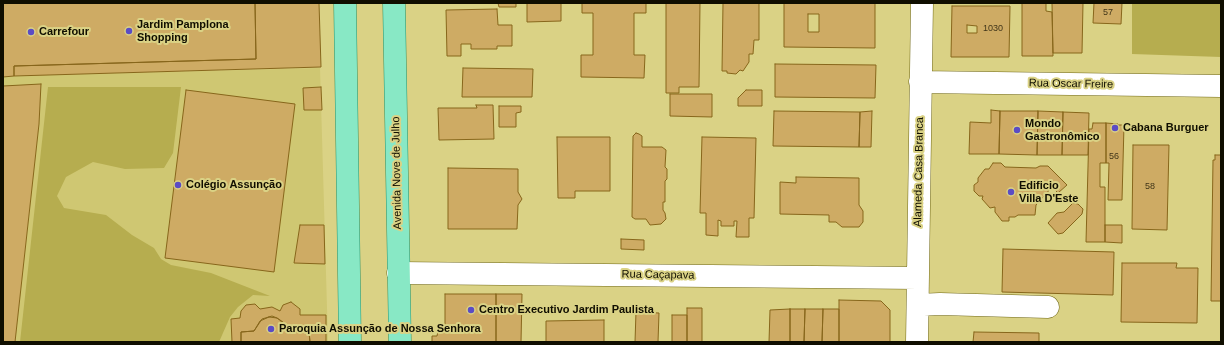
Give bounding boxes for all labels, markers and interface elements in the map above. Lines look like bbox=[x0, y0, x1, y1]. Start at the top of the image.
house number: 57 bbox=[1103, 8, 1113, 18]
place label: Jardim Pamplona Shopping bbox=[137, 18, 229, 44]
house number: 1030 bbox=[983, 24, 1003, 34]
place label: Carrefour bbox=[39, 25, 89, 39]
marker: Jardim Pamplona Shopping bbox=[124, 26, 134, 36]
marker: Carrefour bbox=[26, 27, 36, 37]
street label: Rua Oscar Freire bbox=[1029, 77, 1113, 91]
street label: Avenida Nove de Julho bbox=[389, 116, 405, 230]
street label: Alameda Casa Branca bbox=[911, 117, 927, 227]
place label: Mondo Gastronômico bbox=[1025, 117, 1100, 143]
place label: Cabana Burguer bbox=[1123, 121, 1209, 135]
marker: Cabana Burguer bbox=[1110, 123, 1120, 133]
marker: Mondo Gastronômico bbox=[1012, 125, 1022, 135]
house number: 56 bbox=[1109, 152, 1119, 162]
place label: Colégio Assunção bbox=[186, 178, 282, 192]
place label: Edificio Villa D'Este bbox=[1019, 179, 1078, 205]
marker: Colégio Assunção bbox=[173, 180, 183, 190]
house number: 58 bbox=[1145, 182, 1155, 192]
marker: Edificio Villa D'Este bbox=[1006, 187, 1016, 197]
street label: Rua Caçapava bbox=[622, 268, 694, 282]
place label: Centro Executivo Jardim Paulista bbox=[479, 303, 654, 317]
marker: Centro Executivo Jardim Paulista bbox=[466, 305, 476, 315]
place label: Paroquia Assunção de Nossa Senhora bbox=[279, 322, 481, 336]
marker: Paroquia Assunção de Nossa Senhora bbox=[266, 324, 276, 334]

